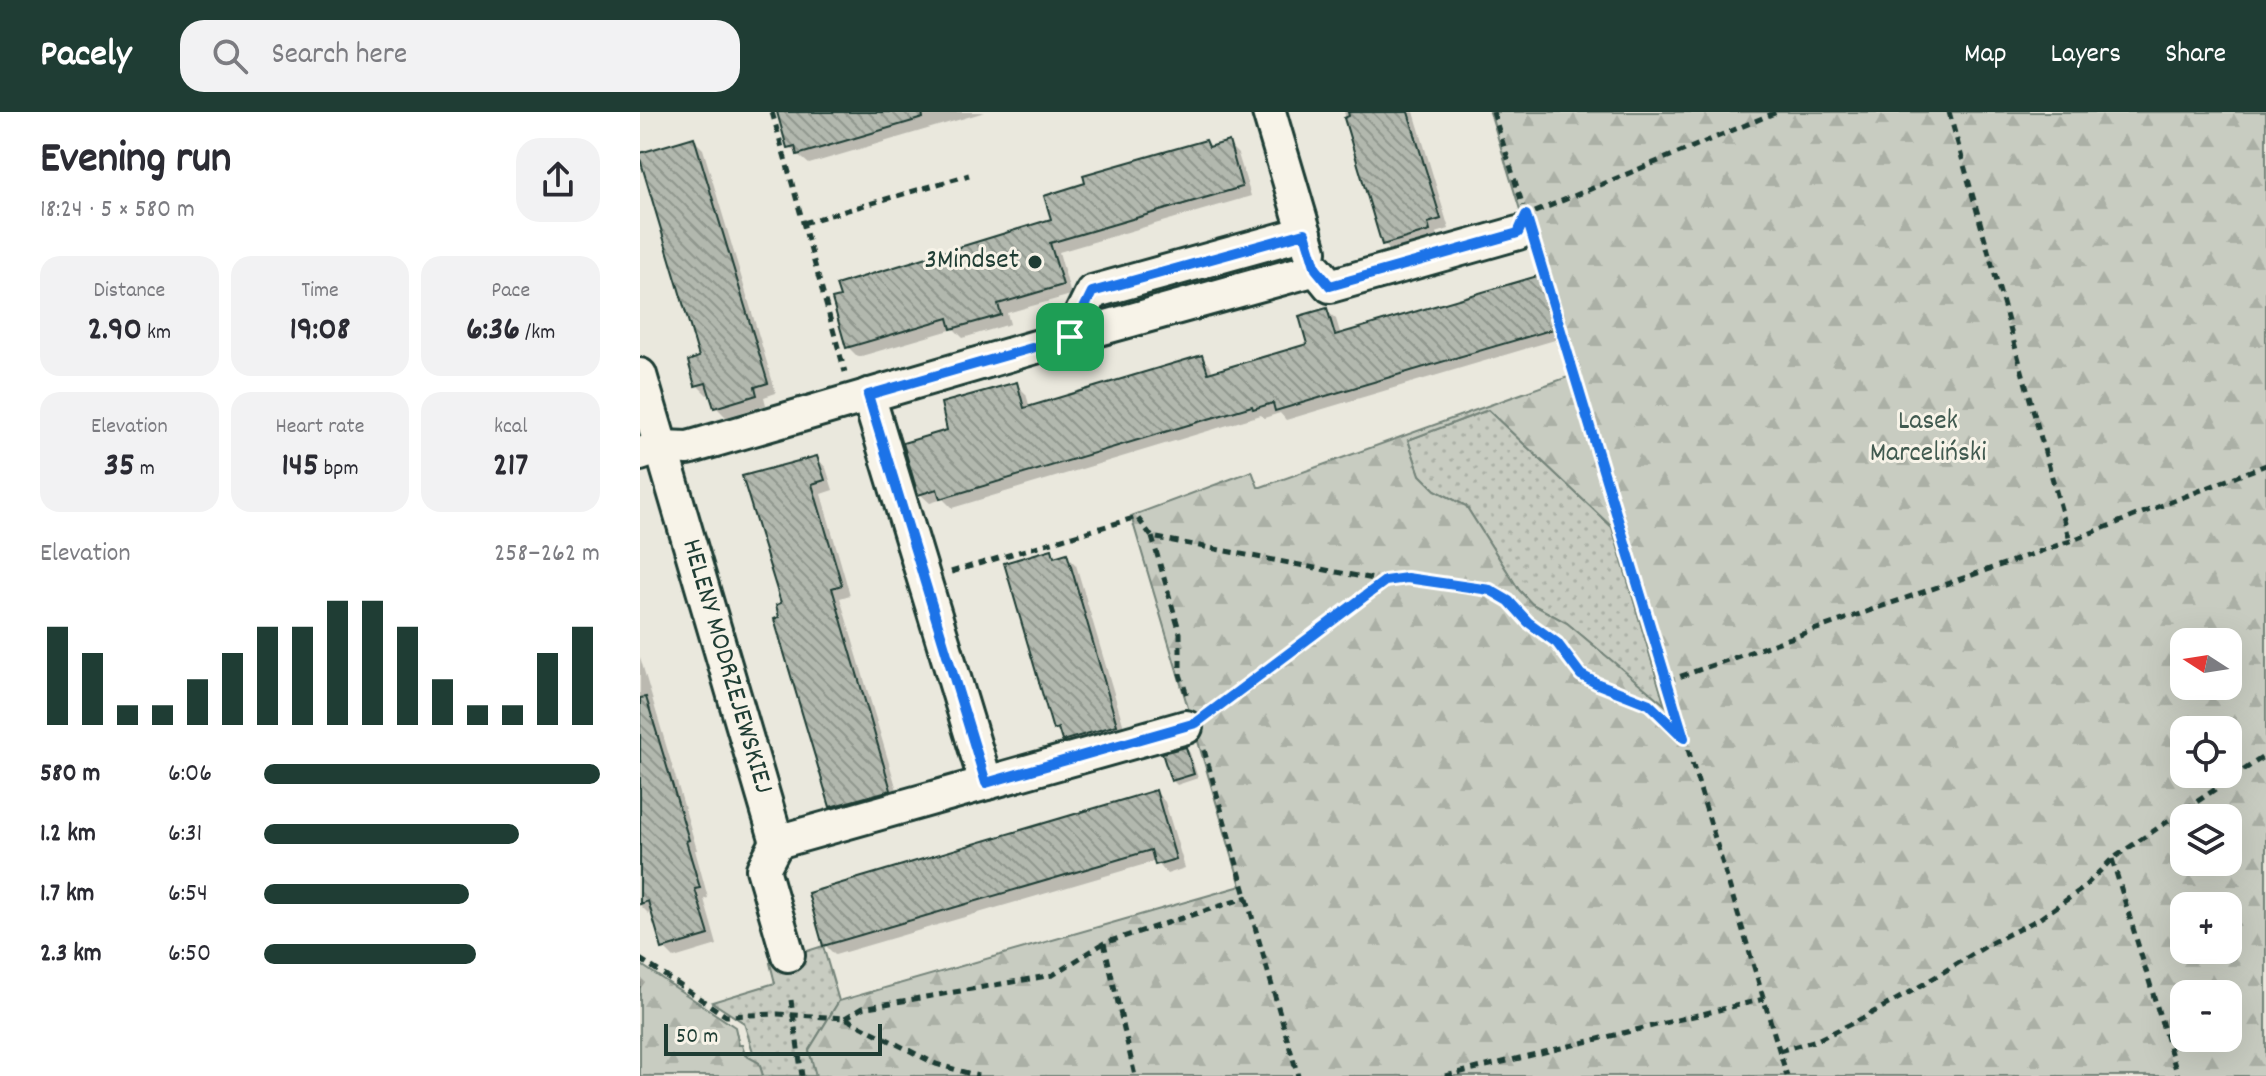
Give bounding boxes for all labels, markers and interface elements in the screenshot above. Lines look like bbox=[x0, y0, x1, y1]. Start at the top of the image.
search box bbox=[180, 20, 740, 92]
text: Pacely bbox=[40, 29, 132, 84]
icon: search bbox=[208, 34, 252, 78]
text: Search here bbox=[272, 35, 407, 78]
text: Map bbox=[1964, 36, 2007, 76]
text: Layers bbox=[2051, 36, 2121, 76]
text: Share bbox=[2165, 36, 2226, 76]
text: Evening run bbox=[40, 130, 231, 193]
button: share bbox=[516, 138, 600, 222]
text: 18:24 · 5 × 580 m bbox=[40, 192, 195, 229]
place label: 3Mindset bbox=[925, 242, 1019, 282]
marker: 3Mindset bbox=[1026, 253, 1044, 271]
text: Distance bbox=[93, 276, 165, 307]
text: Time bbox=[301, 276, 339, 307]
text: Pace bbox=[491, 276, 530, 307]
pin bbox=[1036, 303, 1104, 371]
text: 2.90 bbox=[87, 307, 142, 356]
text: 19:08 bbox=[290, 307, 350, 356]
text: 6:36 bbox=[466, 307, 520, 356]
icon: arrive bbox=[1048, 315, 1092, 359]
text: km bbox=[142, 318, 171, 349]
text: /km bbox=[520, 318, 555, 349]
park label: Lasek Marceliński bbox=[1870, 403, 1986, 475]
text: Elevation bbox=[91, 412, 168, 443]
text: Heart rate bbox=[276, 412, 364, 443]
text: kcal bbox=[494, 412, 527, 443]
text: 35 bbox=[104, 443, 135, 492]
text: 145 bbox=[281, 443, 319, 492]
text: 217 bbox=[493, 443, 528, 492]
text: m bbox=[135, 454, 155, 485]
text: bpm bbox=[319, 454, 359, 485]
street label: HELENY MODRZEJEWSKIEJ bbox=[669, 535, 782, 799]
text: Elevation bbox=[40, 536, 130, 573]
text: 258–262 m bbox=[494, 536, 600, 573]
north arrow bbox=[2170, 628, 2242, 700]
map controls bbox=[2170, 628, 2242, 1052]
button: locate bbox=[2170, 716, 2242, 788]
text: 580 m bbox=[40, 756, 100, 793]
text: 6:06 bbox=[168, 756, 212, 793]
button: layers bbox=[2170, 804, 2242, 876]
text: 1.2 km bbox=[40, 816, 96, 853]
text: 6:31 bbox=[168, 816, 202, 853]
text: 1.7 km bbox=[40, 876, 94, 913]
text: 6:54 bbox=[168, 876, 208, 913]
button: + bbox=[2170, 892, 2242, 964]
text: 2.3 km bbox=[40, 936, 102, 973]
text: 6:50 bbox=[168, 936, 211, 973]
button: − bbox=[2170, 980, 2242, 1052]
scale bar bbox=[664, 1020, 882, 1056]
text: 50 m bbox=[676, 1022, 718, 1053]

